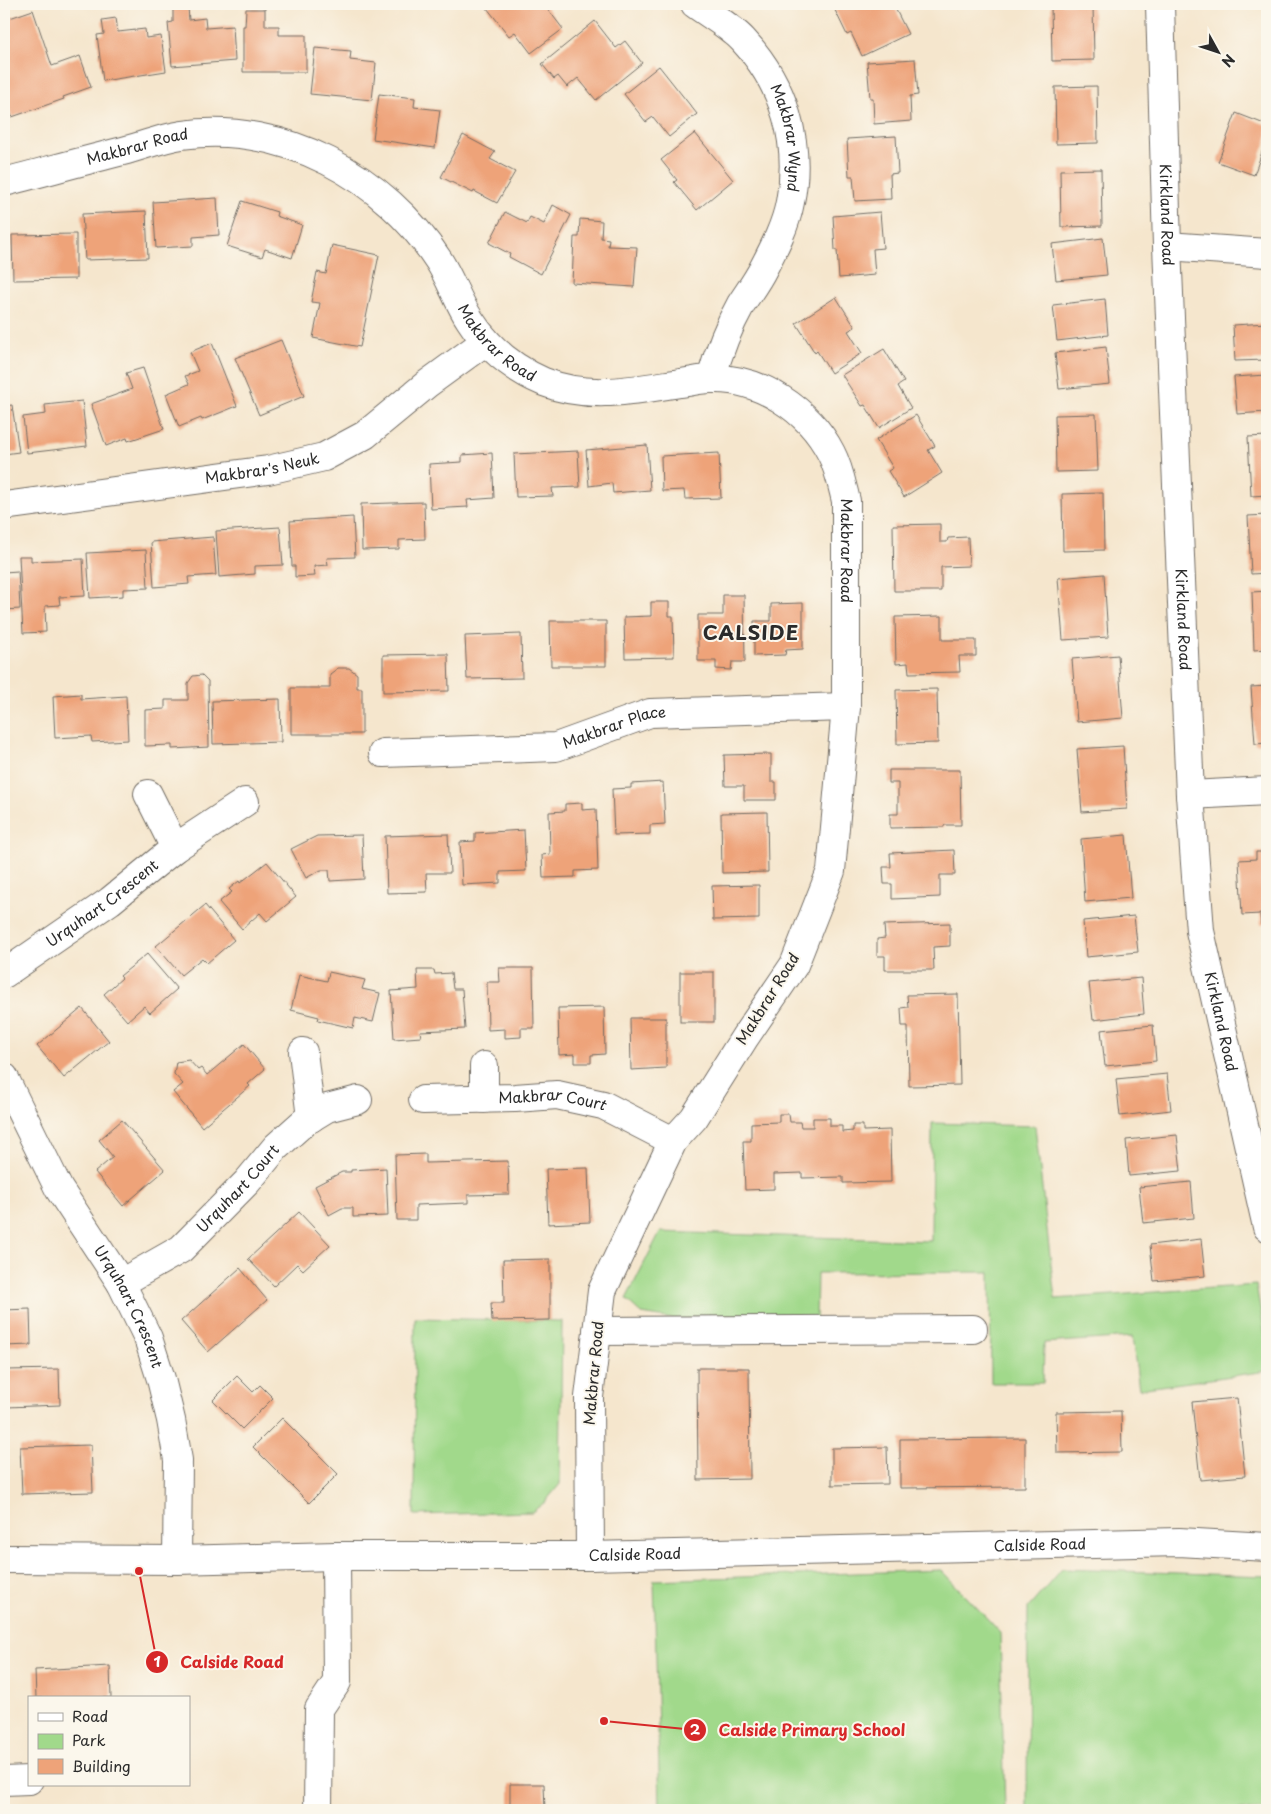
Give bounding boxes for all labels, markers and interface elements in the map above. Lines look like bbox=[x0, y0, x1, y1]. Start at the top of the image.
north arrow bbox=[1194, 28, 1244, 78]
text: N bbox=[1217, 50, 1240, 72]
street label: Makbrar Wynd bbox=[765, 80, 807, 193]
street label: Makbrar Road bbox=[84, 121, 189, 170]
street label: Kirkland Road bbox=[1155, 164, 1181, 266]
street label: Makbrar Road bbox=[453, 299, 541, 387]
street label: Makbrar's Neuk bbox=[203, 445, 321, 488]
street label: Makbrar Road bbox=[836, 499, 859, 603]
street label: Kirkland Road bbox=[1171, 568, 1198, 671]
district label: CALSIDE bbox=[703, 617, 799, 647]
street label: Makbrar Place bbox=[559, 700, 666, 754]
street label: Urquhart Crescent bbox=[41, 853, 163, 952]
street label: Makbrar Road bbox=[729, 948, 804, 1049]
street label: Kirkland Road bbox=[1200, 969, 1244, 1074]
street label: Makbrar Court bbox=[498, 1082, 612, 1115]
street label: Urquhart Court bbox=[190, 1138, 284, 1237]
street label: Urquhart Crescent bbox=[89, 1240, 170, 1371]
street label: Makbrar Road bbox=[577, 1320, 609, 1426]
street label: Calside Road bbox=[993, 1531, 1086, 1556]
street label: Calside Road bbox=[588, 1541, 681, 1566]
callout: Calside Road bbox=[144, 1647, 294, 1678]
text: 1 bbox=[153, 1649, 161, 1672]
text: Calside Road bbox=[180, 1649, 284, 1673]
legend bbox=[28, 1696, 190, 1786]
text: Road bbox=[72, 1704, 108, 1727]
callout: Calside Primary School bbox=[683, 1714, 916, 1745]
text: 2 bbox=[690, 1717, 701, 1740]
text: Calside Primary School bbox=[719, 1717, 906, 1741]
text: Park bbox=[72, 1728, 106, 1751]
text: Building bbox=[72, 1754, 131, 1777]

